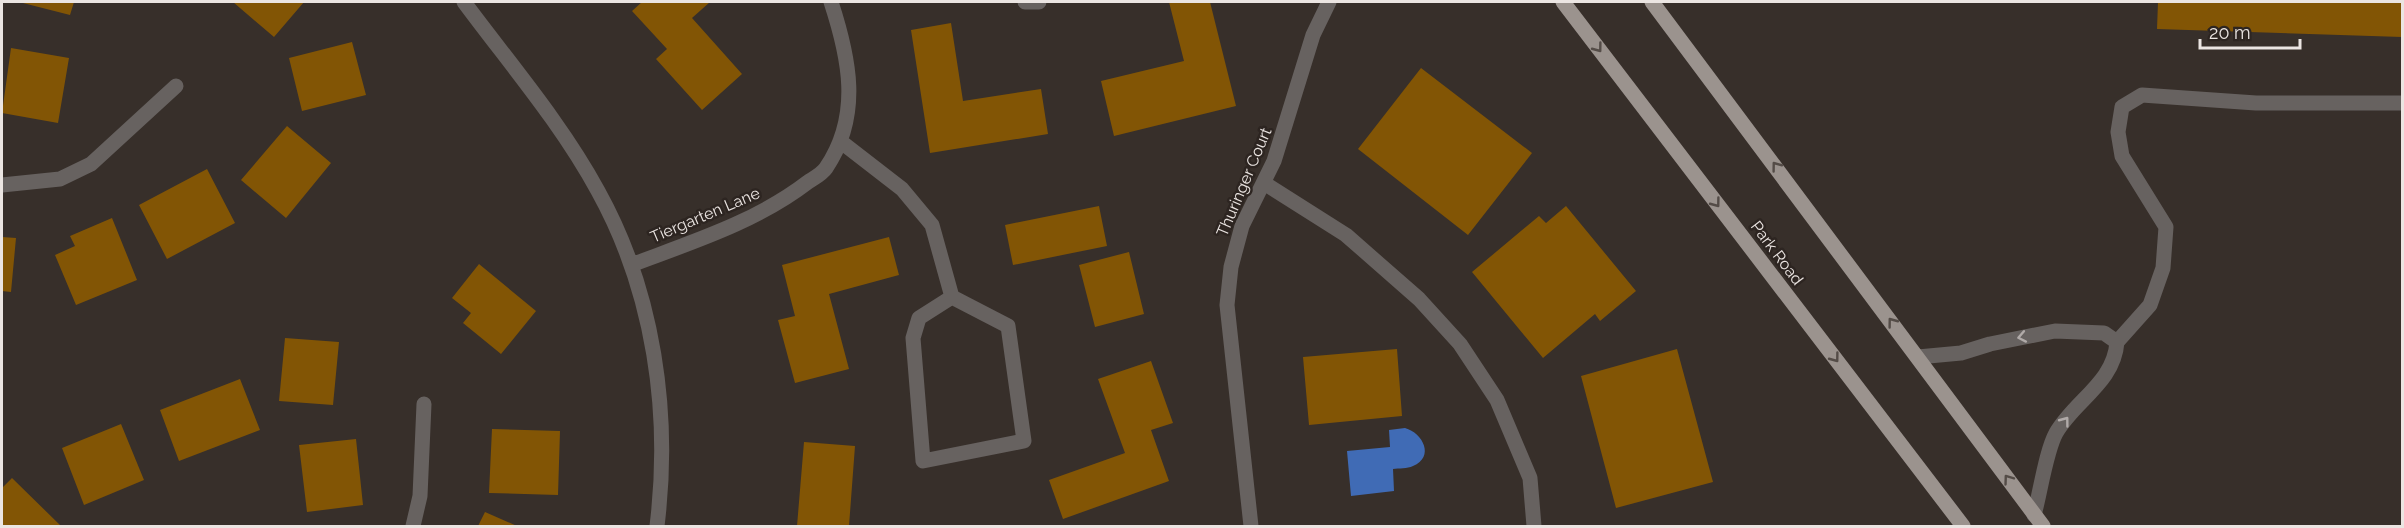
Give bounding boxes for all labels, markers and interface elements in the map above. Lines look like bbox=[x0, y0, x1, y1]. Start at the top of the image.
scale bar bbox=[2200, 12, 2300, 50]
text: 20 m bbox=[2209, 22, 2251, 43]
one-way arrow bbox=[1591, 42, 1602, 53]
street label: Thuringer Court bbox=[1212, 124, 1276, 239]
one-way arrow bbox=[1772, 162, 1783, 173]
street label: Tiergarten Lane bbox=[647, 183, 763, 247]
one-way arrow bbox=[1709, 197, 1720, 208]
street label: Park Road bbox=[1747, 217, 1807, 289]
one-way arrow bbox=[1889, 318, 1900, 329]
one-way arrow bbox=[2018, 330, 2028, 343]
one-way arrow bbox=[1827, 352, 1838, 363]
one-way arrow bbox=[2058, 416, 2069, 427]
one-way arrow bbox=[2004, 475, 2015, 486]

